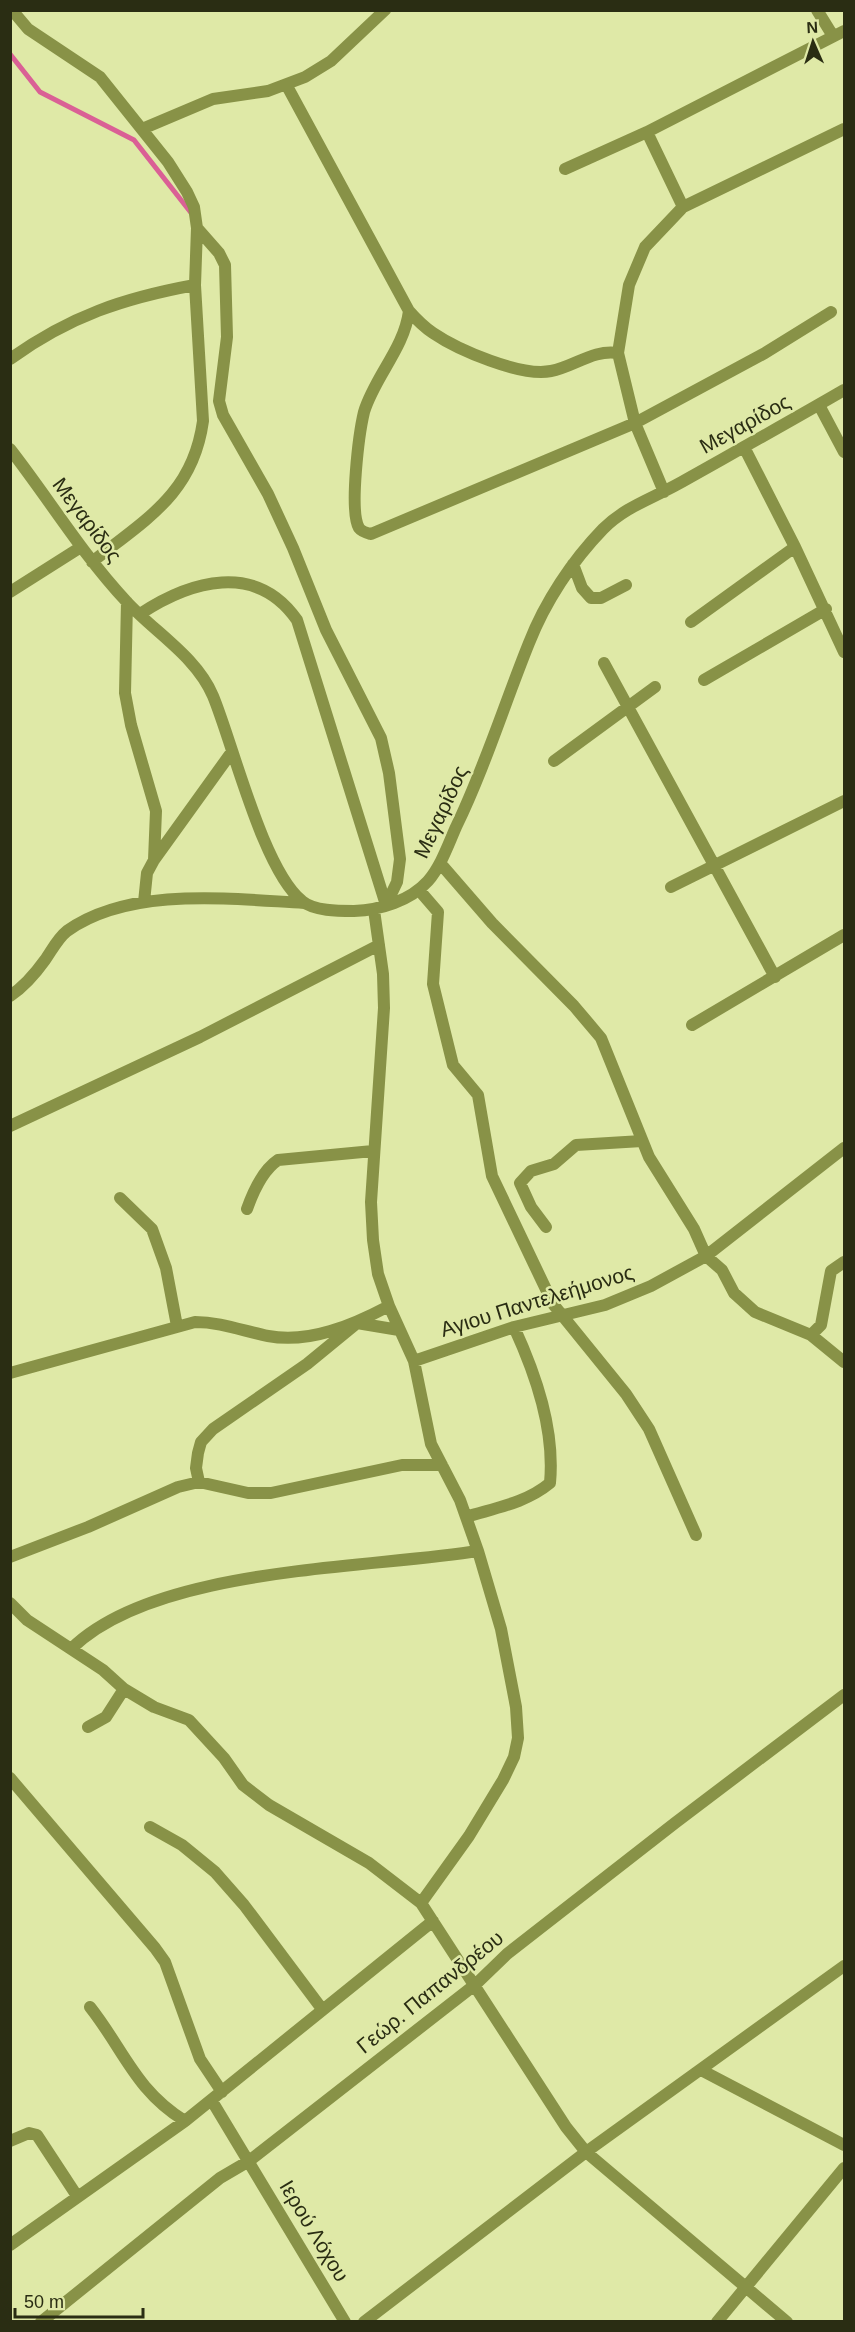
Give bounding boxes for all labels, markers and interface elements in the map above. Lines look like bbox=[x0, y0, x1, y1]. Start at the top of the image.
north arrow bbox=[783, 12, 843, 72]
text: N bbox=[806, 19, 818, 36]
street label: Μεγαρίδος bbox=[696, 389, 794, 458]
street label: Μεγαρίδος bbox=[48, 473, 127, 566]
street label: Μεγαρίδος bbox=[409, 762, 472, 862]
street label: Αγιου Παντελεήμονος bbox=[437, 1260, 636, 1341]
street label: Γεώρ. Παπανδρέου bbox=[352, 1926, 507, 2058]
street label: Ιερού Λόχου bbox=[275, 2176, 354, 2285]
scale bar bbox=[15, 2281, 142, 2319]
text: 50 m bbox=[24, 2292, 64, 2312]

